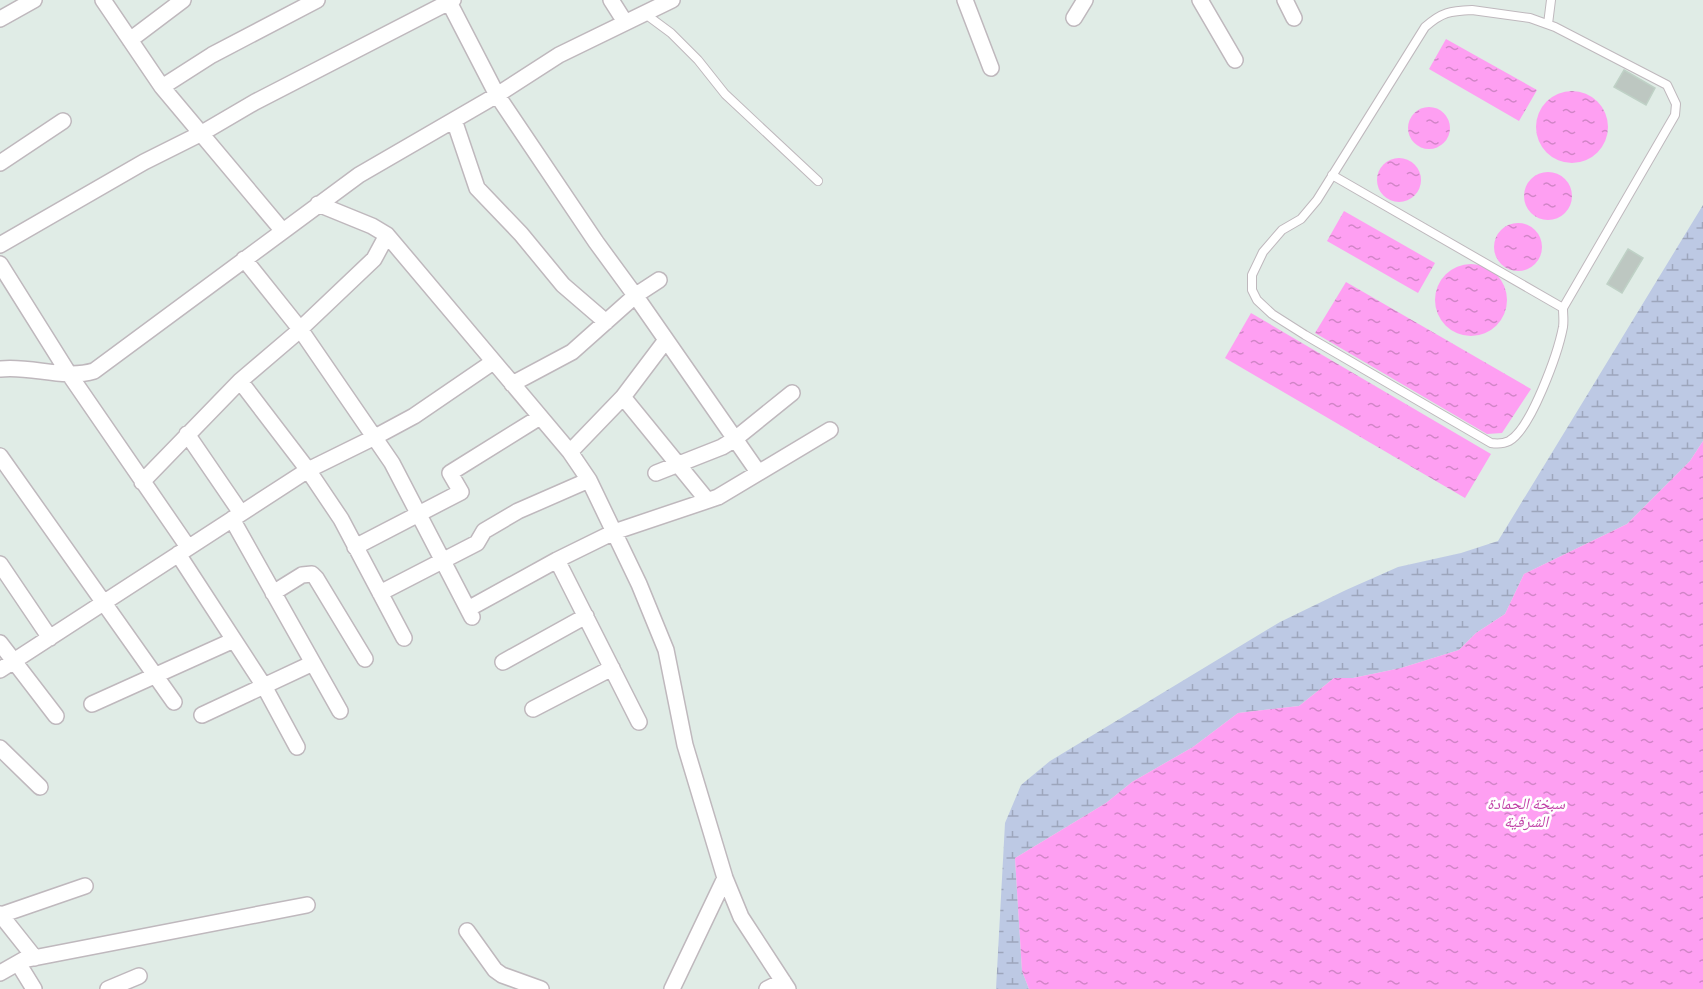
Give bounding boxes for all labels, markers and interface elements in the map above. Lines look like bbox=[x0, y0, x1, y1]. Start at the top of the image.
water label: سبخة الحمادة الشرقية bbox=[1487, 793, 1566, 831]

